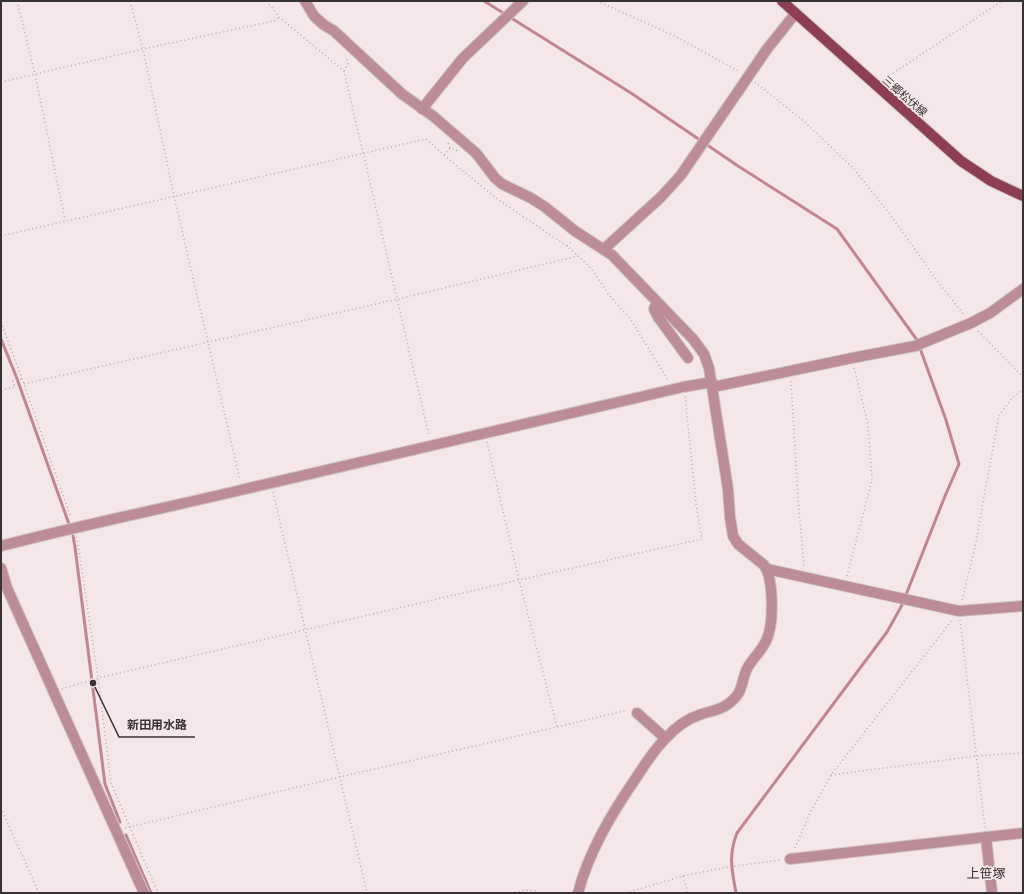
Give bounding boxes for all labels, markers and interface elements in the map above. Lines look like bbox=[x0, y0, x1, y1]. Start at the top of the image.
street label: 三郷松伏線 bbox=[880, 73, 930, 119]
callout: 新田用水路 bbox=[119, 713, 195, 737]
text: 新田用水路 bbox=[127, 717, 187, 732]
district label: 上笹塚 bbox=[966, 865, 1006, 882]

